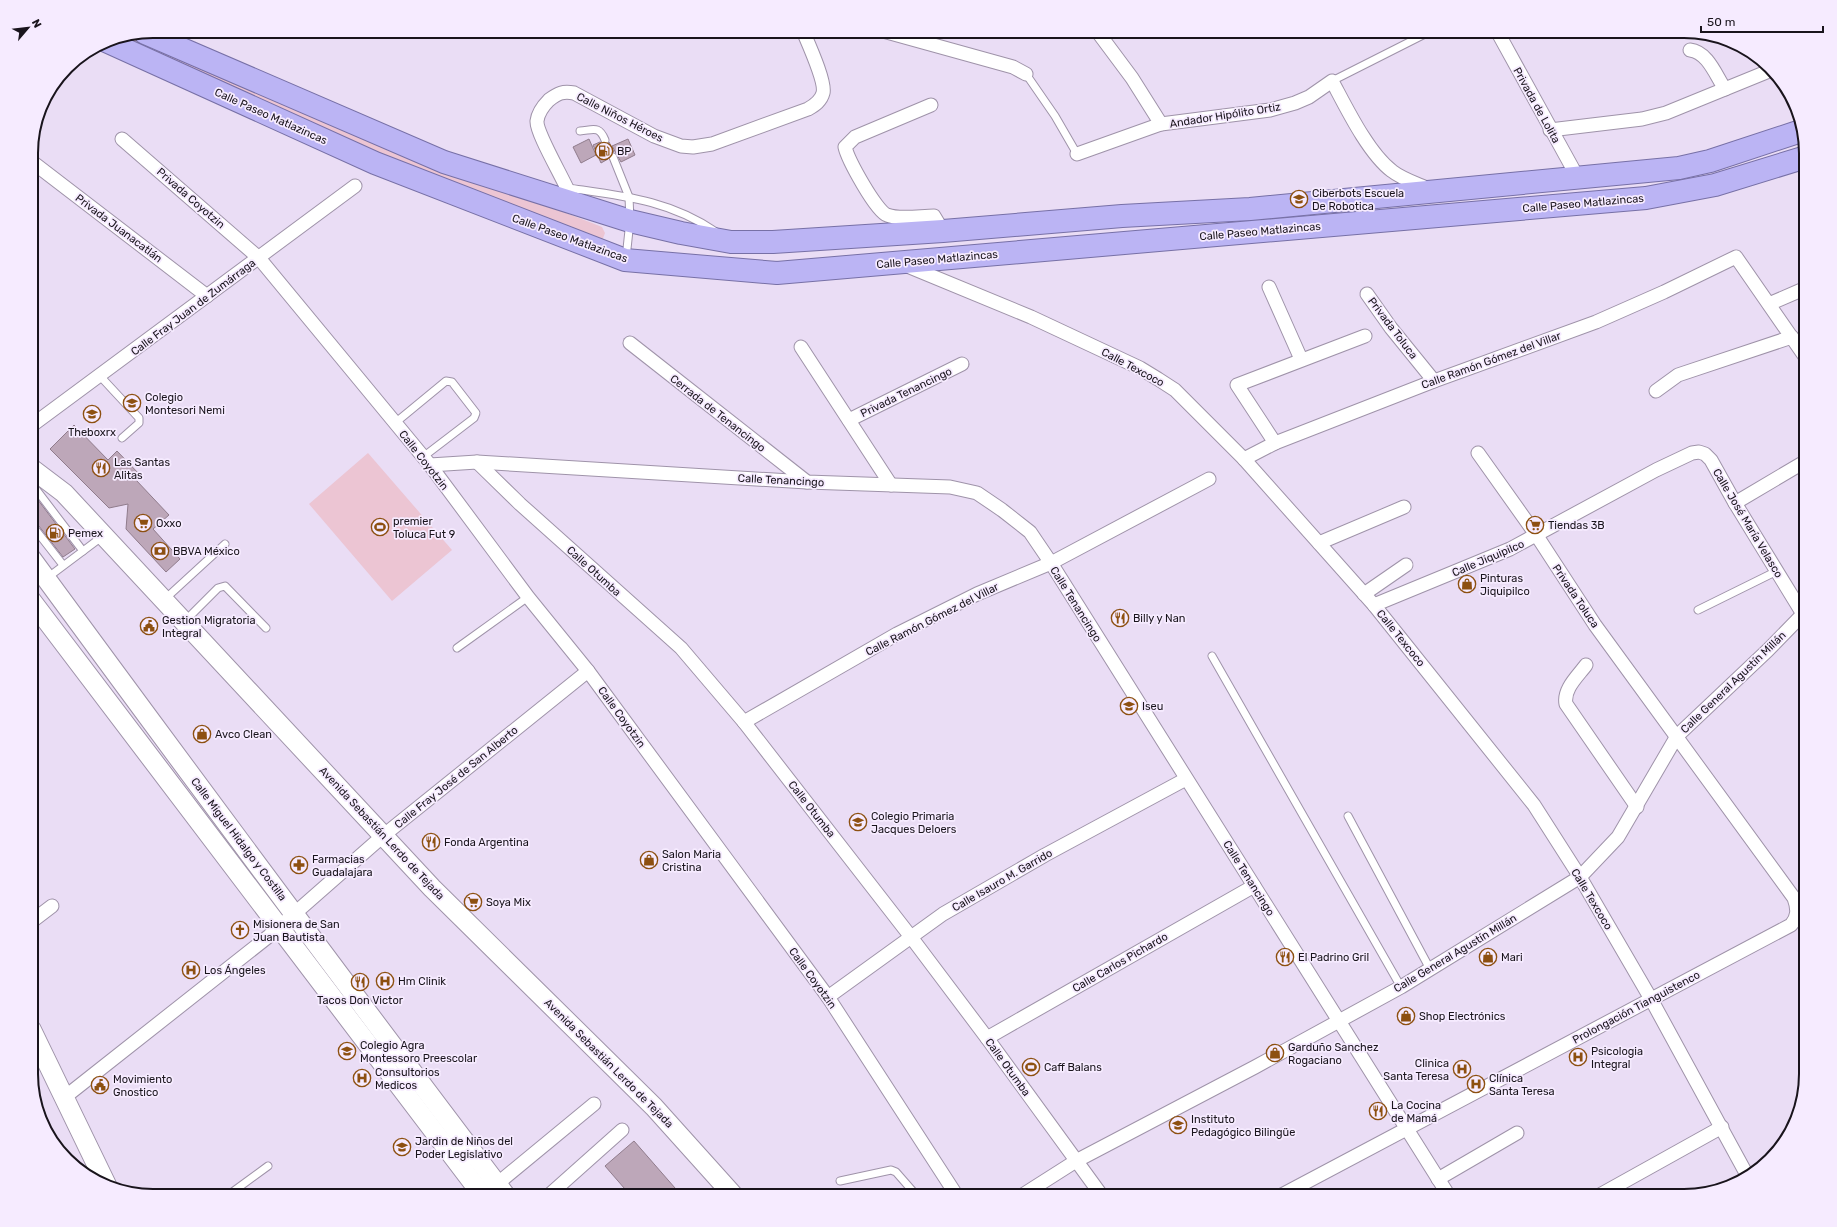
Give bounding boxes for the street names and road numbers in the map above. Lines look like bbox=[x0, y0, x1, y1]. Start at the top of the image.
street label: Privada de Lolita bbox=[1510, 65, 1563, 145]
street label: Calle Paseo Matlazincas bbox=[212, 86, 329, 147]
street label: Calle Niños Héroes bbox=[574, 90, 666, 145]
street label: Andador Hipólito Ortiz bbox=[1169, 100, 1282, 131]
street label: Privada Coyotzin bbox=[154, 165, 227, 231]
street label: Privada Juanacatlán bbox=[73, 192, 165, 265]
street label: Calle Paseo Matlazincas bbox=[1522, 192, 1645, 215]
street label: Calle Paseo Matlazincas bbox=[510, 212, 630, 266]
street label: Calle Paseo Matlazincas bbox=[1199, 220, 1322, 243]
street label: Calle Paseo Matlazincas bbox=[876, 248, 999, 271]
street label: Calle Fray Juan de Zumárraga bbox=[128, 256, 258, 359]
street label: Privada Toluca bbox=[1365, 295, 1420, 362]
street label: Calle Ramón Gómez del Villar bbox=[1420, 329, 1563, 392]
street label: Calle Texcoco bbox=[1099, 345, 1166, 389]
street label: Privada Tenancingo bbox=[858, 365, 954, 420]
street label: Cerrada de Tenancingo bbox=[667, 372, 768, 455]
street label: Calle Coyotzin bbox=[396, 428, 451, 493]
street label: Calle José María Velasco bbox=[1710, 466, 1785, 580]
street label: Calle Tenancingo bbox=[737, 472, 824, 489]
street label: Calle Jiquipilco bbox=[1450, 537, 1526, 580]
street label: Calle Otumba bbox=[564, 544, 623, 599]
street label: Privada Toluca bbox=[1550, 562, 1602, 631]
street label: Calle Tenancingo bbox=[1047, 564, 1104, 644]
street label: Calle Ramón Gómez del Villar bbox=[864, 580, 1002, 659]
street label: Calle Texcoco bbox=[1374, 607, 1427, 669]
street label: Calle General Agustín Millán bbox=[1678, 629, 1789, 736]
street label: Calle Coyotzin bbox=[595, 684, 648, 750]
street label: Calle Fray José de San Alberto bbox=[392, 724, 521, 831]
street label: Avenida Sebastián Lerdo de Tejada bbox=[316, 764, 447, 903]
street label: Calle Miguel Hidalgo y Costilla bbox=[188, 775, 289, 903]
street label: Calle Otumba bbox=[785, 778, 838, 840]
street label: Calle Tenancingo bbox=[1220, 838, 1277, 918]
street label: Calle Isauro M. Garrido bbox=[950, 846, 1055, 914]
street label: Calle Texcoco bbox=[1568, 866, 1615, 932]
street label: Calle General Agustín Millán bbox=[1391, 911, 1519, 995]
street label: Calle Carlos Pichardo bbox=[1070, 930, 1170, 995]
street label: Calle Coyotzin bbox=[786, 945, 839, 1011]
street label: Prolongación Tianguistenco bbox=[1570, 968, 1702, 1047]
street label: Avenida Sebastián Lerdo de Tejada bbox=[541, 996, 676, 1131]
street label: Calle Otumba bbox=[982, 1036, 1033, 1099]

